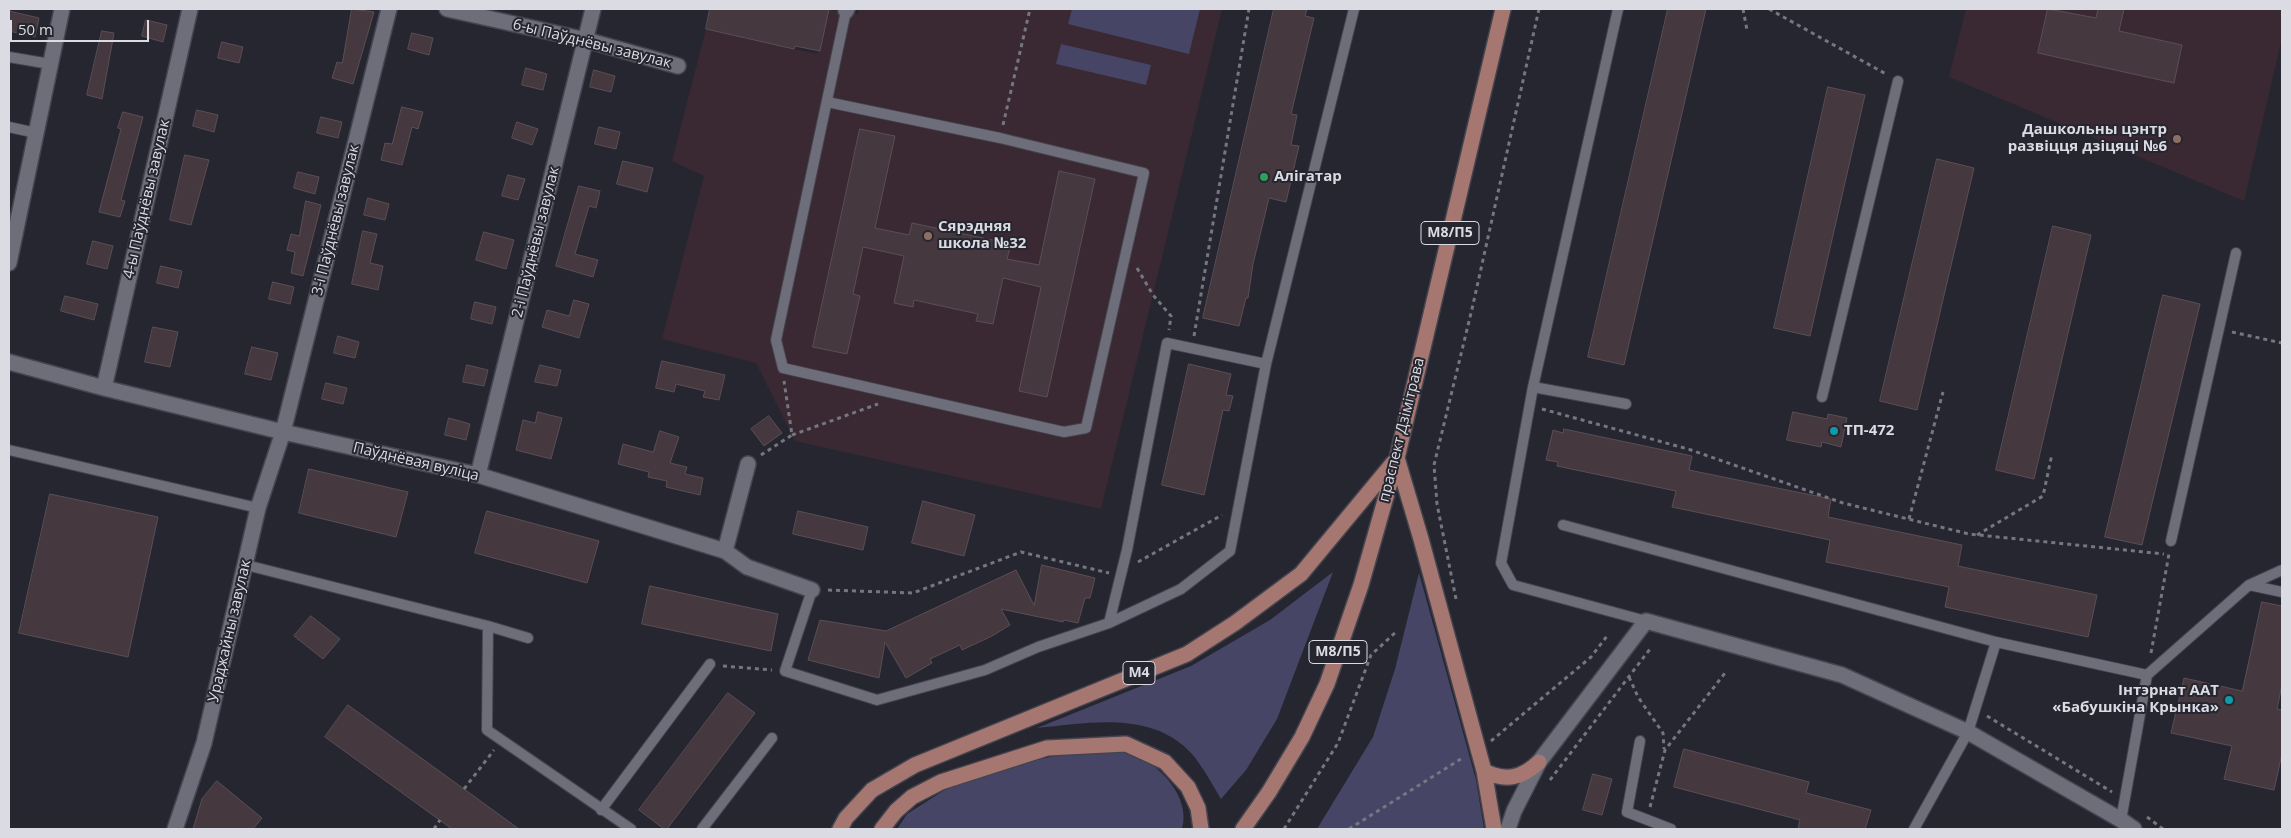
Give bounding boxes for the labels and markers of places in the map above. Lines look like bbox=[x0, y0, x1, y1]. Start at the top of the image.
place label: Дашкольны цэнтр развіцця дзіцяці №6 bbox=[2008, 121, 2167, 156]
marker: Дашкольны цэнтр развіцця дзіцяці №6 bbox=[2171, 133, 2183, 145]
place label: Алігатар bbox=[1274, 168, 1342, 186]
marker: Алігатар bbox=[1258, 171, 1270, 183]
place label: Сярэдняя школа №32 bbox=[938, 218, 1026, 253]
marker: Сярэдняя школа №32 bbox=[922, 230, 934, 242]
place label: ТП-472 bbox=[1844, 422, 1894, 440]
marker: ТП-472 bbox=[1828, 425, 1840, 437]
place label: Інтэрнат ААТ «Бабушкіна Крынка» bbox=[2052, 682, 2219, 717]
marker: Інтэрнат ААТ «Бабушкіна Крынка» bbox=[2223, 694, 2235, 706]

